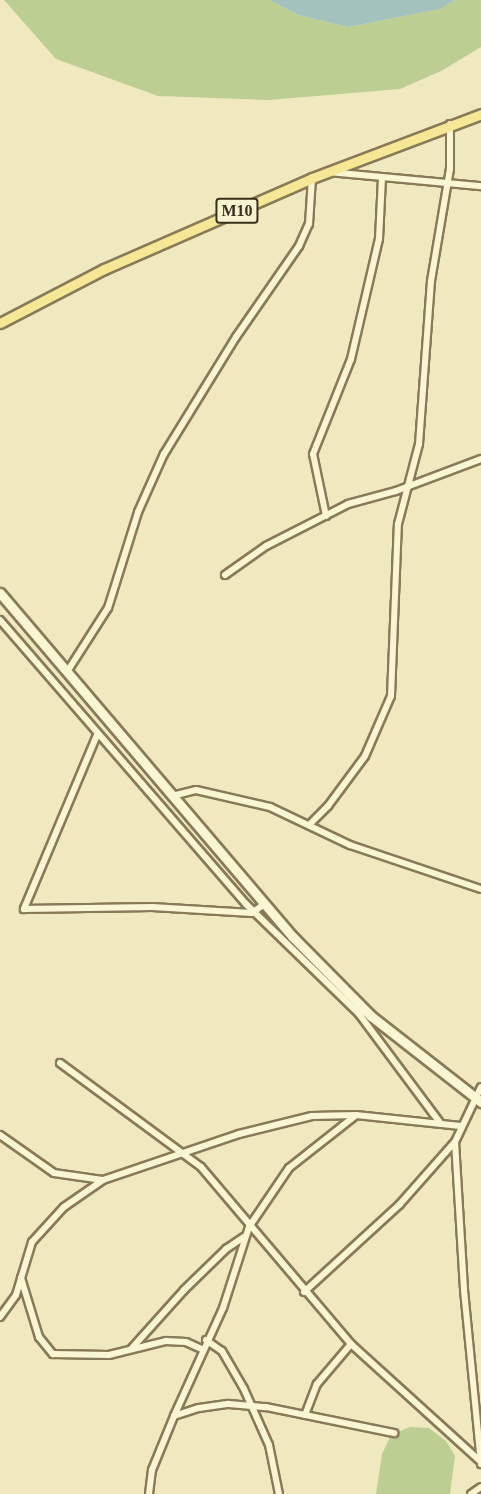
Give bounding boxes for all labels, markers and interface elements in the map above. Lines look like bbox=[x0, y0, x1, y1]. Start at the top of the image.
road number: M10 bbox=[214, 198, 260, 224]

